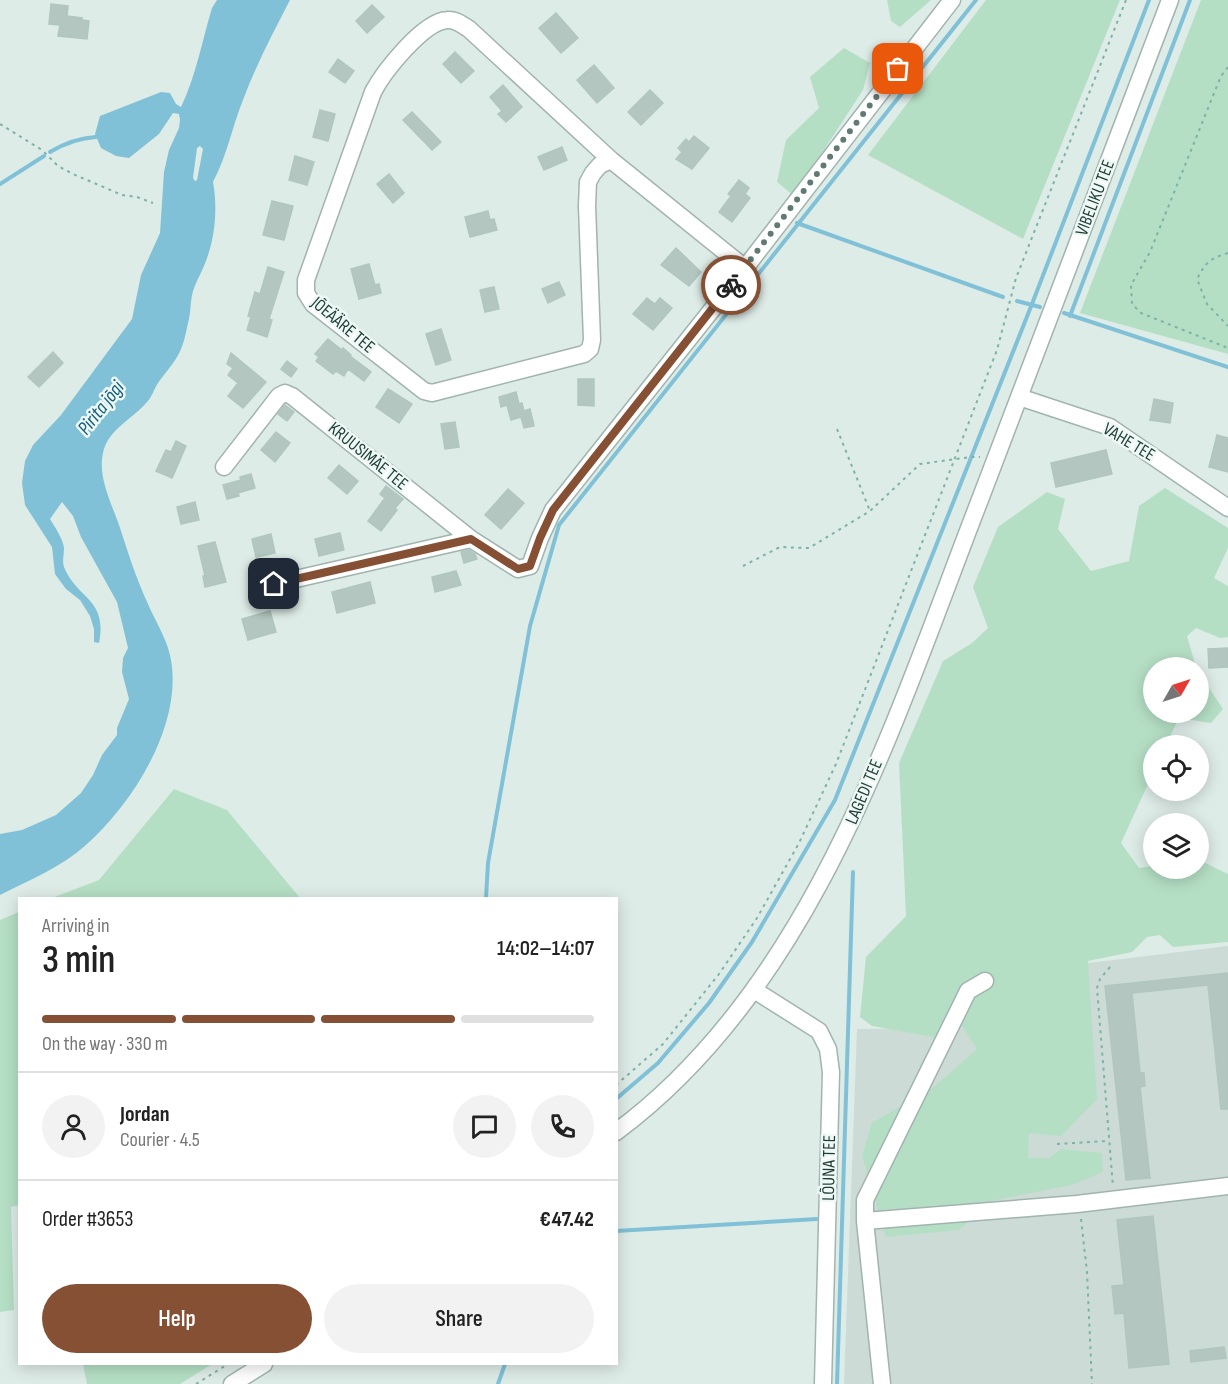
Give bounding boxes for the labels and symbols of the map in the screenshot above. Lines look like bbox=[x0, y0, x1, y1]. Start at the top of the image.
pin bbox=[872, 43, 923, 94]
street label: VIBELIKU TEE bbox=[1071, 157, 1119, 239]
courier bbox=[701, 255, 761, 315]
street label: JÕEÄÄRE TEE bbox=[306, 292, 379, 358]
water label: Pirita jõgi bbox=[73, 375, 130, 440]
street label: KRUUSIMÄE TEE bbox=[324, 418, 412, 494]
street label: VAHE TEE bbox=[1099, 418, 1159, 466]
pin bbox=[248, 558, 299, 609]
north arrow bbox=[1143, 657, 1209, 723]
street label: LAGEDI TEE bbox=[841, 756, 887, 828]
street label: LÕUNA TEE bbox=[818, 1135, 840, 1201]

